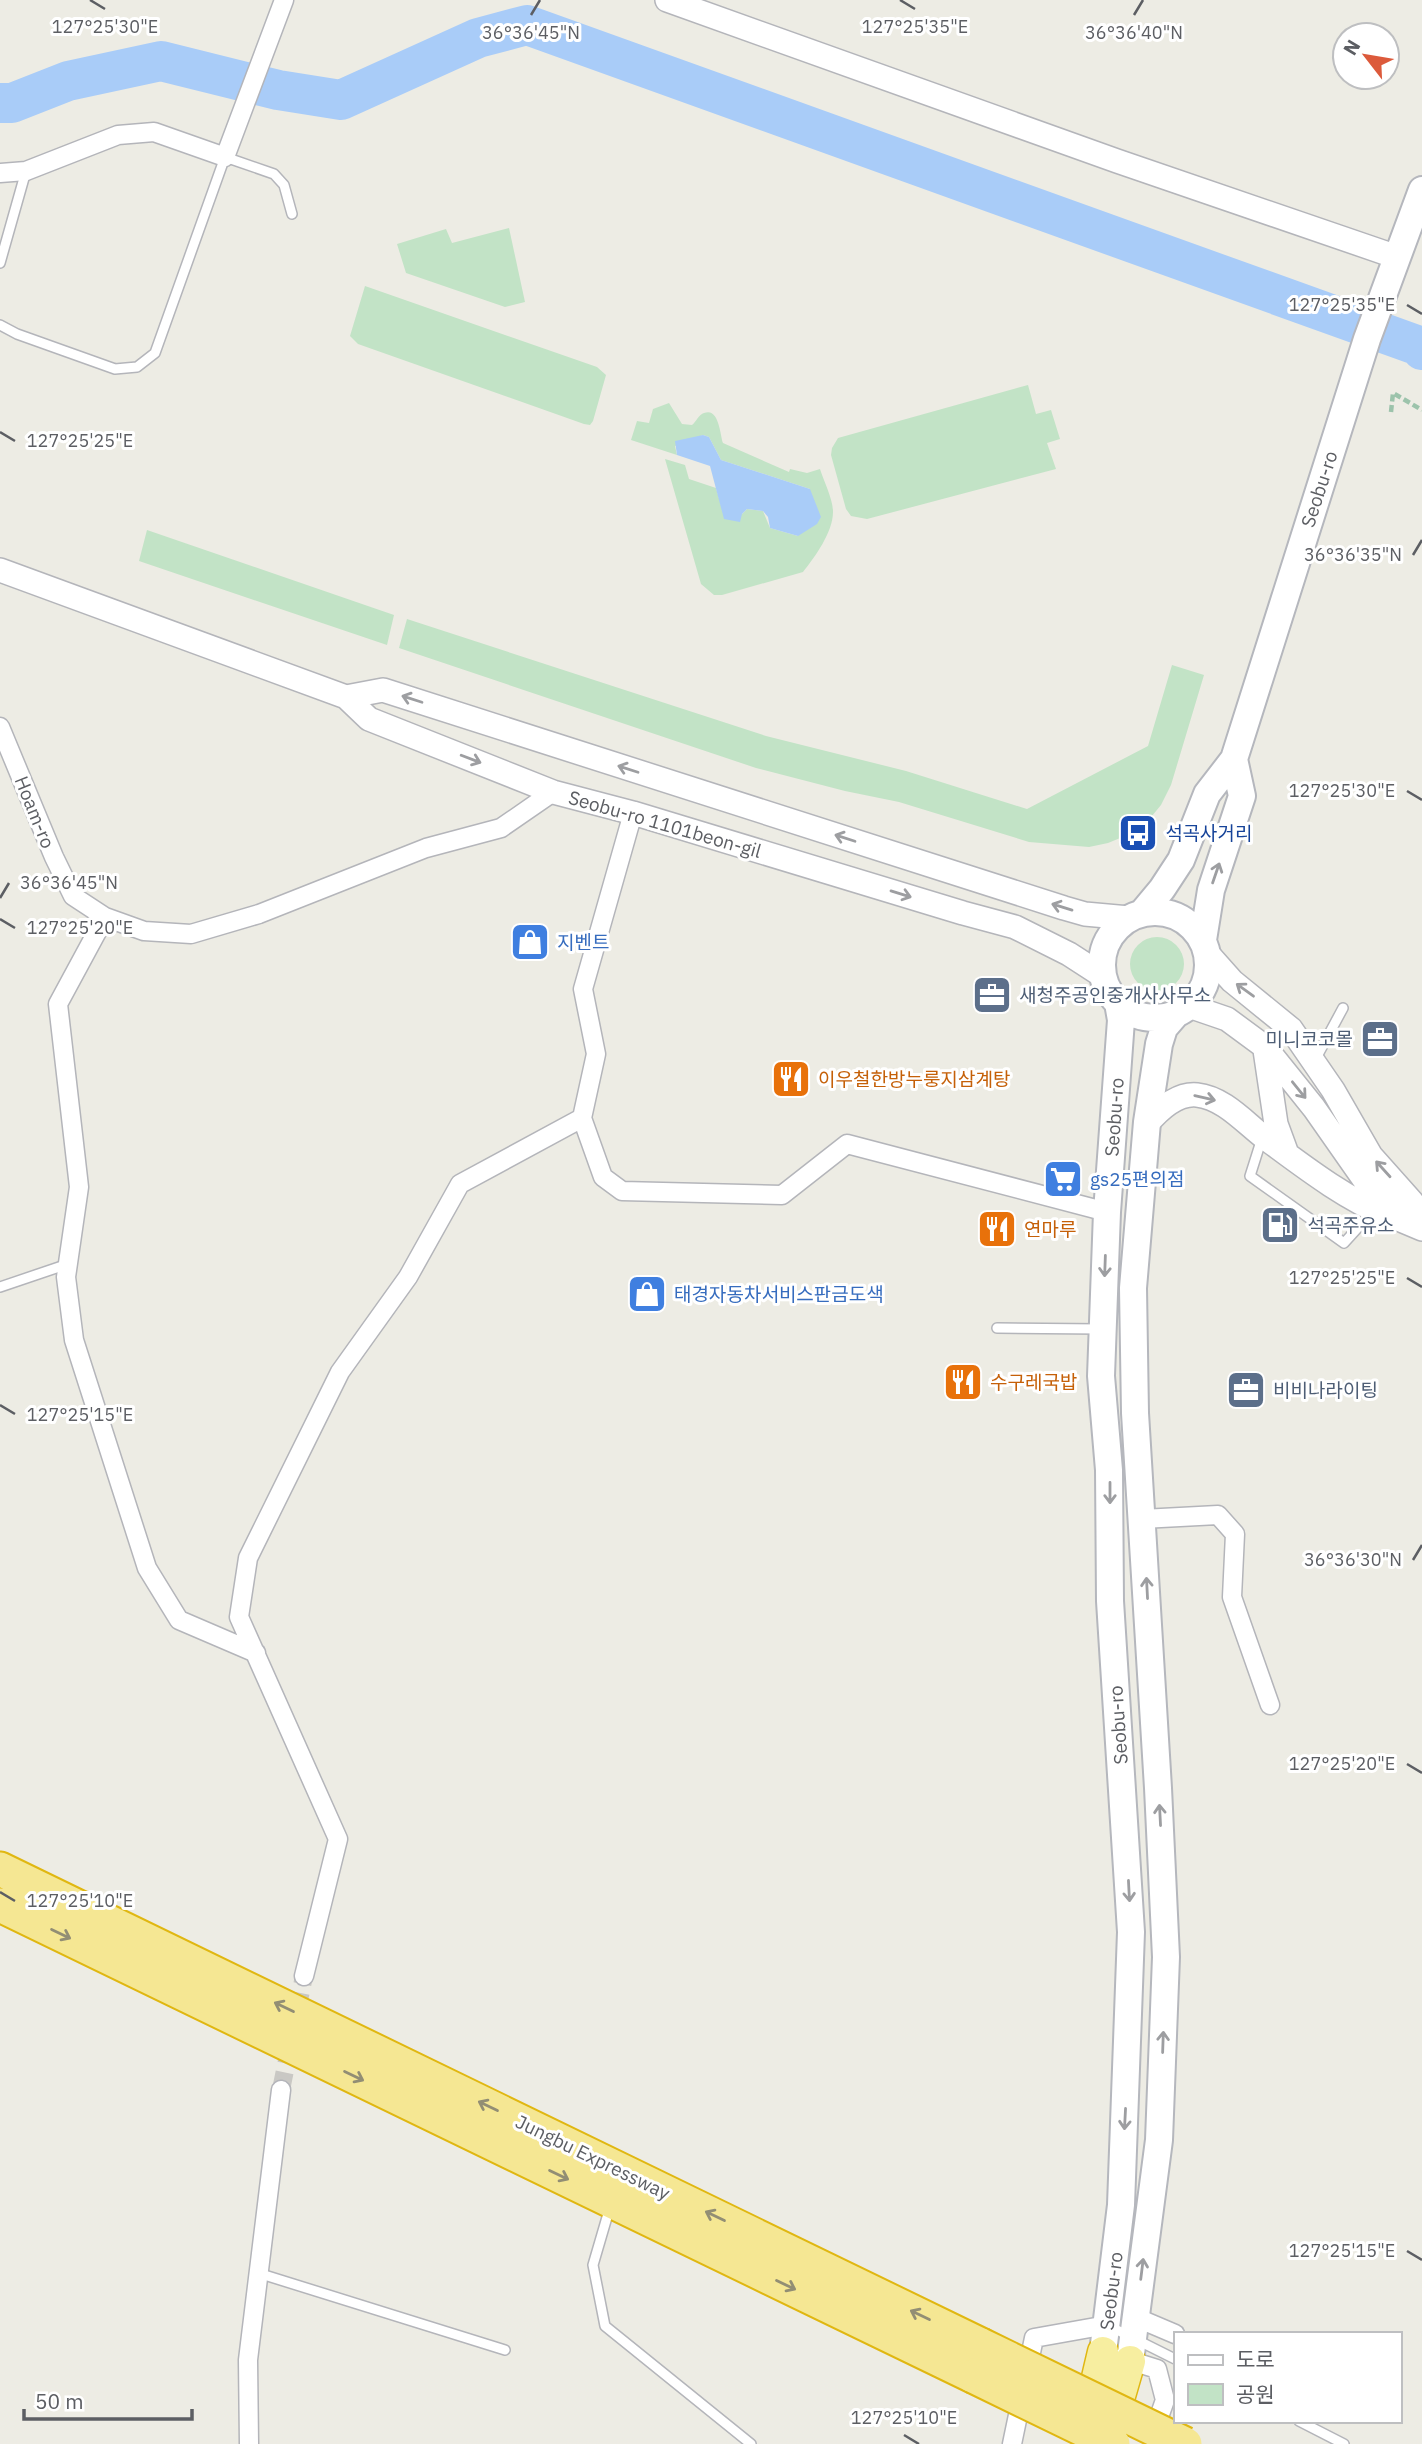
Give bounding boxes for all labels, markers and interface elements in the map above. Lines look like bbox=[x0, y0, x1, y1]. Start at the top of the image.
text: 127°25'30"E bbox=[52, 15, 158, 38]
text: 127°25'35"E bbox=[862, 15, 968, 38]
text: 36°36'45"N bbox=[482, 21, 580, 44]
text: 36°36'40"N bbox=[1085, 21, 1183, 44]
north arrow bbox=[1331, 21, 1401, 91]
text: N bbox=[1338, 35, 1365, 59]
text: 127°25'35"E bbox=[1289, 293, 1395, 316]
text: 127°25'25"E bbox=[27, 429, 133, 452]
street label: Seobu-ro bbox=[1295, 448, 1343, 530]
text: 36°36'35"N bbox=[1304, 543, 1402, 566]
one-way arrow bbox=[401, 691, 423, 704]
one-way arrow bbox=[460, 754, 481, 767]
one-way arrow bbox=[618, 761, 640, 774]
street label: Hoam-ro bbox=[10, 772, 60, 852]
text: 127°25'30"E bbox=[1289, 779, 1395, 802]
street label: Seobu-ro 1101beon-gil bbox=[566, 785, 764, 863]
bus stop icon: 석곡사거리 bbox=[1117, 812, 1159, 854]
place label: 석곡사거리 bbox=[1165, 821, 1252, 845]
one-way arrow bbox=[834, 831, 856, 844]
one-way arrow bbox=[1211, 863, 1223, 885]
text: 36°36'45"N bbox=[20, 871, 118, 894]
one-way arrow bbox=[889, 889, 911, 902]
one-way arrow bbox=[1051, 900, 1073, 913]
text: 127°25'20"E bbox=[27, 916, 133, 939]
shop icon: 지벤트 bbox=[509, 921, 551, 963]
place label: 지벤트 bbox=[557, 930, 609, 954]
office icon: 새청주공인중개사사무소 bbox=[971, 974, 1013, 1016]
place label: 새청주공인중개사사무소 bbox=[1019, 983, 1211, 1007]
one-way arrow bbox=[1236, 983, 1255, 998]
office icon: 미니코코몰 bbox=[1359, 1018, 1401, 1060]
place label: 미니코코몰 bbox=[1266, 1027, 1353, 1051]
restaurant icon: 이우철한방누룽지삼계탕 bbox=[770, 1058, 812, 1100]
place label: 이우철한방누룽지삼계탕 bbox=[818, 1067, 1011, 1091]
street label: Seobu-ro bbox=[1099, 1077, 1129, 1157]
one-way arrow bbox=[1291, 1080, 1307, 1098]
one-way arrow bbox=[1193, 1092, 1216, 1105]
supermarket icon: gs25편의점 bbox=[1042, 1158, 1084, 1200]
one-way arrow bbox=[1375, 1160, 1391, 1178]
place label: gs25편의점 bbox=[1090, 1167, 1185, 1191]
fuel station icon: 석곡주유소 bbox=[1259, 1204, 1301, 1246]
restaurant icon: 연마루 bbox=[976, 1208, 1018, 1250]
place label: 석곡주유소 bbox=[1307, 1213, 1394, 1237]
place label: 연마루 bbox=[1024, 1217, 1076, 1241]
one-way arrow bbox=[1098, 1254, 1111, 1277]
text: 127°25'25"E bbox=[1289, 1266, 1395, 1289]
shop icon: 태경자동차서비스판금도색 bbox=[626, 1273, 668, 1315]
place label: 태경자동차서비스판금도색 bbox=[674, 1282, 884, 1306]
restaurant icon: 수구레국밥 bbox=[942, 1361, 984, 1403]
office icon: 비비나라이팅 bbox=[1225, 1369, 1267, 1411]
place label: 수구레국밥 bbox=[990, 1370, 1077, 1394]
place label: 비비나라이팅 bbox=[1273, 1378, 1378, 1402]
text: 127°25'15"E bbox=[27, 1403, 133, 1426]
one-way arrow bbox=[1103, 1481, 1117, 1504]
text: 36°36'30"N bbox=[1304, 1548, 1402, 1571]
one-way arrow bbox=[1140, 1577, 1153, 1600]
street label: Seobu-ro bbox=[1103, 1685, 1133, 1765]
text: 127°25'20"E bbox=[1289, 1752, 1395, 1775]
one-way arrow bbox=[1153, 1804, 1166, 1827]
one-way arrow bbox=[1122, 1880, 1135, 1903]
text: 127°25'10"E bbox=[27, 1889, 133, 1912]
one-way arrow bbox=[50, 1928, 71, 1942]
one-way arrow bbox=[274, 2000, 295, 2013]
one-way arrow bbox=[1156, 2031, 1169, 2054]
one-way arrow bbox=[343, 2070, 364, 2084]
one-way arrow bbox=[478, 2099, 499, 2113]
one-way arrow bbox=[1118, 2107, 1131, 2130]
street label: Jungbu Expressway bbox=[512, 2109, 675, 2205]
one-way arrow bbox=[548, 2169, 569, 2183]
one-way arrow bbox=[705, 2209, 726, 2222]
text: 127°25'15"E bbox=[1289, 2239, 1395, 2262]
street label: Seobu-ro bbox=[1094, 2250, 1128, 2332]
one-way arrow bbox=[1135, 2258, 1148, 2281]
one-way arrow bbox=[775, 2279, 796, 2293]
one-way arrow bbox=[910, 2308, 931, 2322]
legend bbox=[1174, 2332, 1401, 2423]
text: 도로 bbox=[1236, 2345, 1275, 2373]
scale bar bbox=[24, 2378, 192, 2422]
text: 공원 bbox=[1236, 2380, 1275, 2408]
text: 50 m bbox=[35, 2387, 84, 2415]
text: 127°25'10"E bbox=[851, 2406, 957, 2429]

